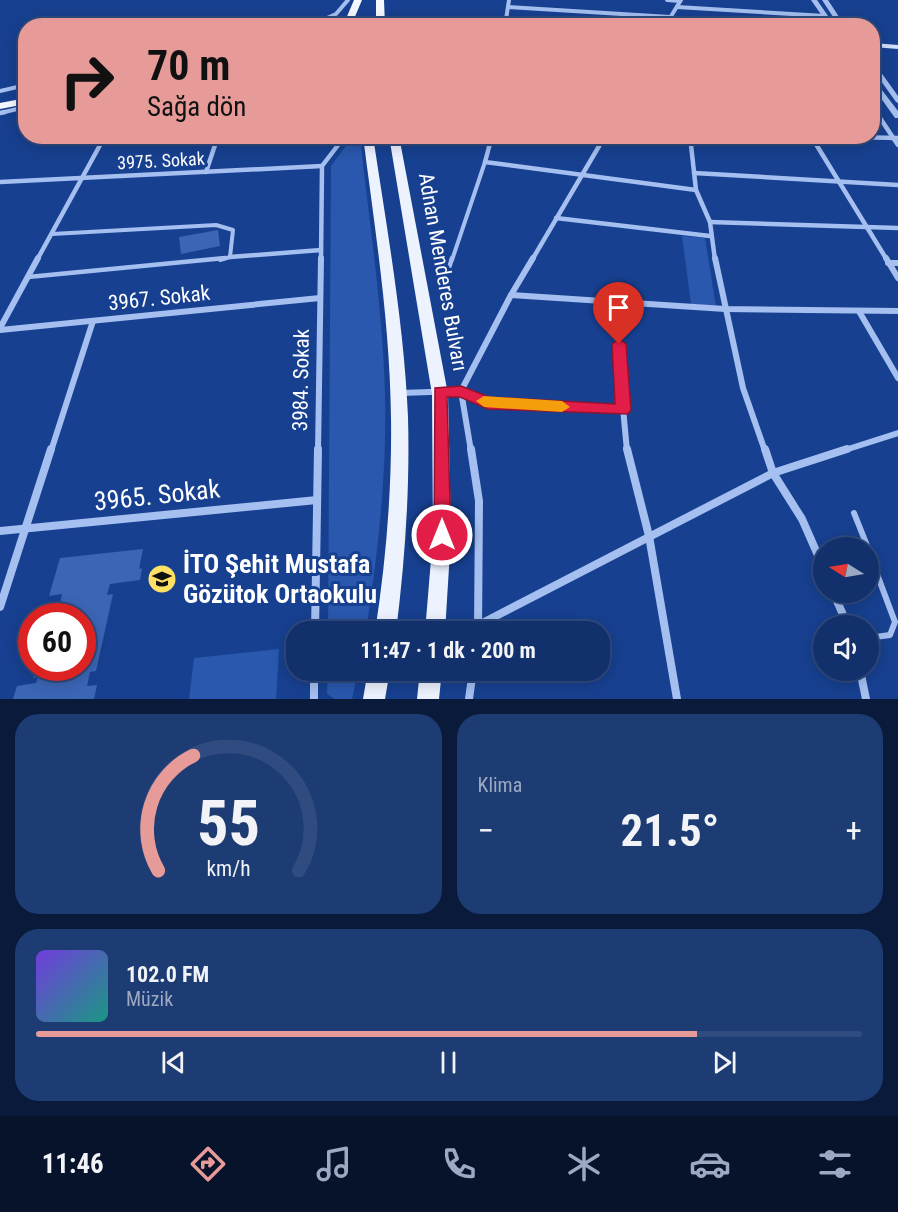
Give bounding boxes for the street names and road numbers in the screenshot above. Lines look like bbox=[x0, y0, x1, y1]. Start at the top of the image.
street label: 3975. Sokak bbox=[117, 148, 205, 173]
street label: Adnan Menderes Bulvarı bbox=[414, 171, 472, 373]
street label: 3967. Sokak bbox=[107, 281, 212, 315]
street label: 3984. Sokak bbox=[288, 328, 314, 431]
street label: 3965. Sokak bbox=[92, 473, 222, 517]

